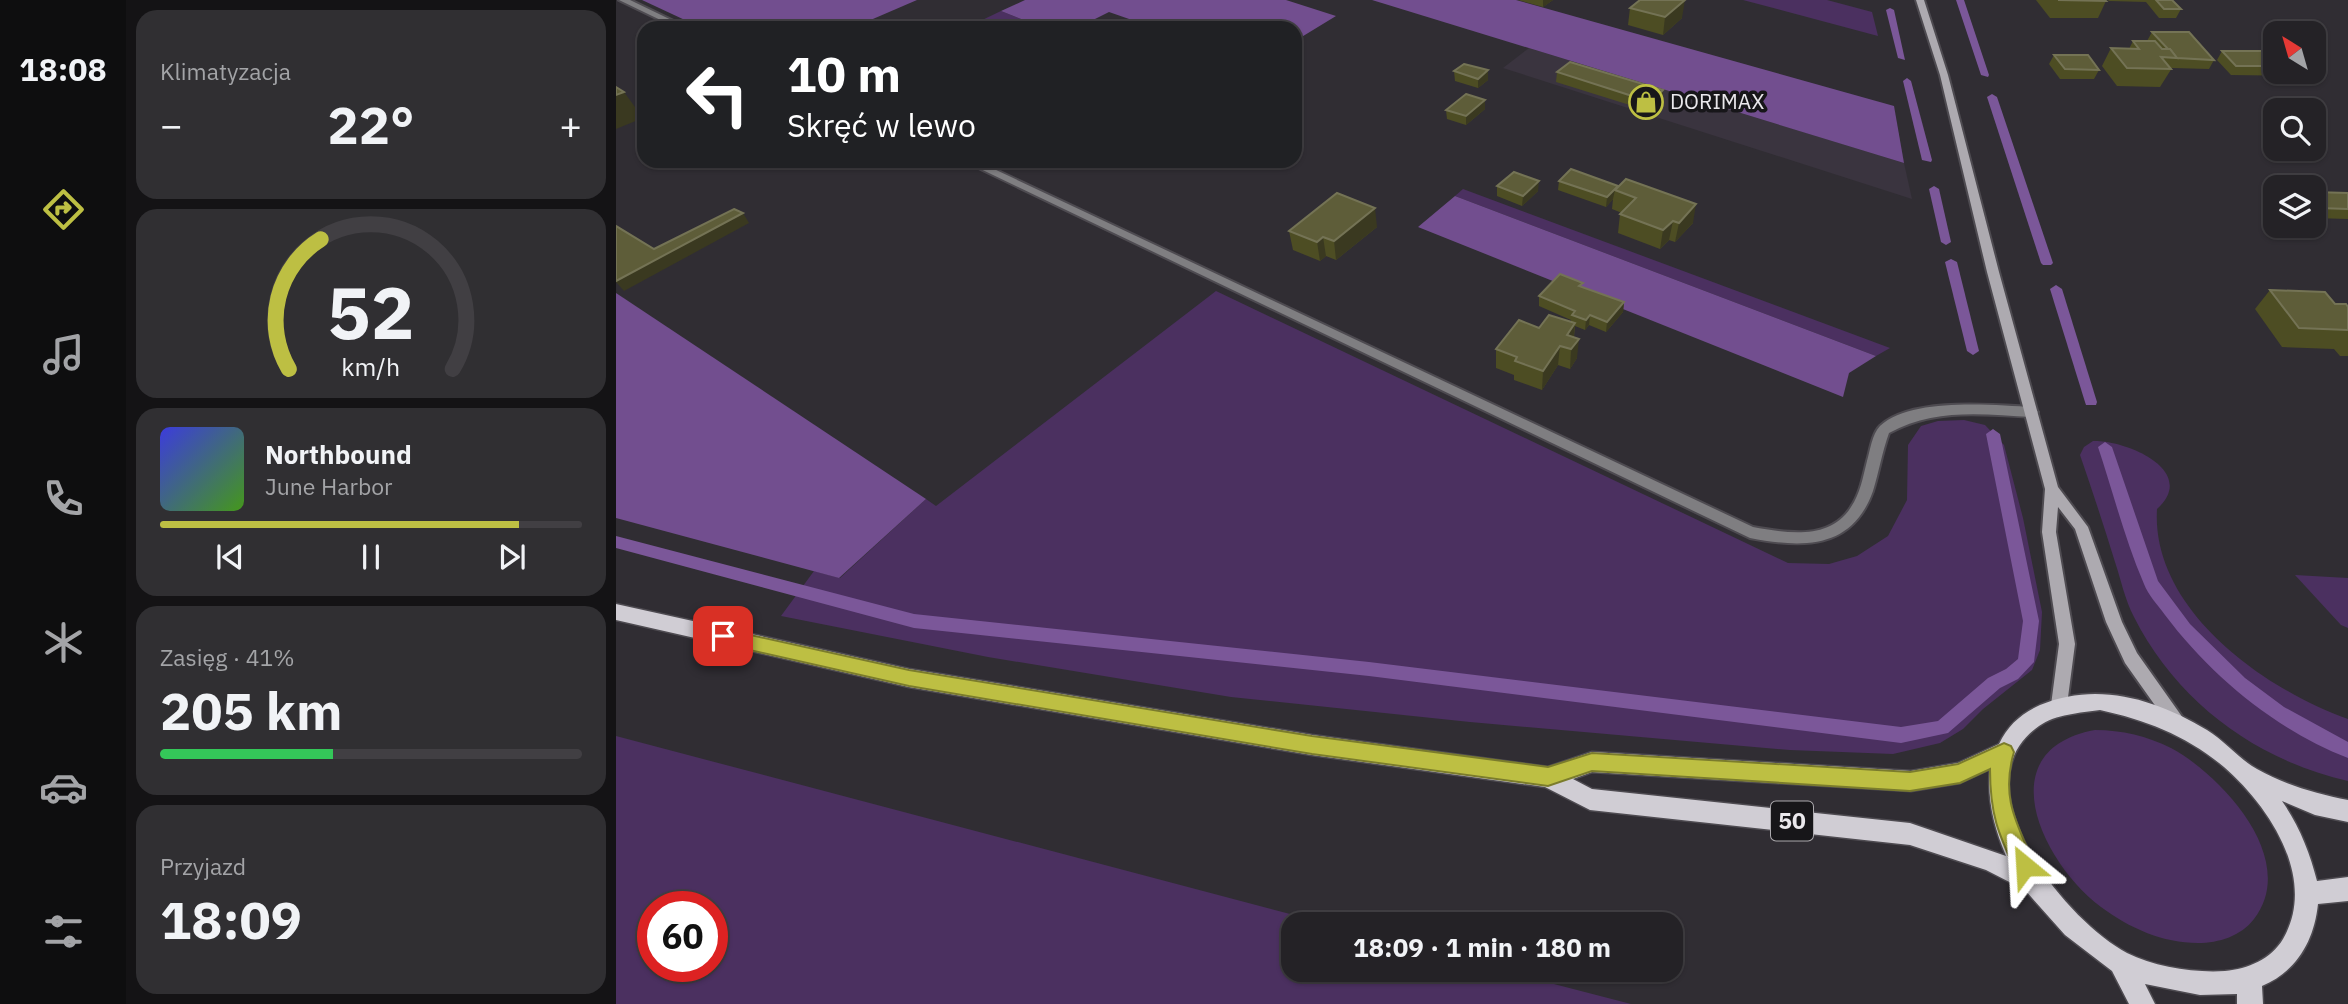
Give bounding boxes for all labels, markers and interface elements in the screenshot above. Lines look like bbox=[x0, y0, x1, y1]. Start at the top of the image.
north arrow bbox=[2263, 21, 2326, 84]
map controls bbox=[2263, 21, 2326, 238]
text: 10 m bbox=[787, 42, 901, 105]
text: 18:08 bbox=[19, 48, 107, 90]
icon: left bbox=[672, 49, 763, 140]
text: Klimatyzacja bbox=[160, 56, 291, 86]
shop icon: DORIMAX bbox=[1627, 83, 1665, 121]
place label: DORIMAX bbox=[1670, 87, 1764, 115]
text: 22° bbox=[328, 91, 414, 158]
button: search bbox=[2263, 98, 2326, 161]
text: − bbox=[160, 100, 183, 149]
text: + bbox=[559, 100, 582, 149]
text: Skręć w lewo bbox=[787, 104, 976, 146]
button: layers bbox=[2263, 175, 2326, 238]
icon: directions bbox=[39, 185, 88, 234]
text: 52 bbox=[327, 265, 415, 360]
icon: music bbox=[39, 330, 88, 379]
text: km/h bbox=[342, 350, 400, 383]
text: Northbound bbox=[265, 437, 412, 471]
text: June Harbor bbox=[265, 471, 393, 501]
icon: phone bbox=[39, 474, 88, 523]
icon: previous bbox=[211, 538, 249, 576]
icon: pause bbox=[352, 538, 390, 576]
icon: next bbox=[493, 538, 531, 576]
pin bbox=[693, 606, 753, 666]
icon: arrive bbox=[704, 617, 742, 655]
icon: climate bbox=[39, 618, 88, 667]
text: Zasięg · 41% bbox=[160, 642, 295, 672]
text: 205 km bbox=[160, 677, 342, 744]
icon: car bbox=[39, 763, 88, 812]
road number: 50 bbox=[1771, 802, 1813, 841]
position arrow bbox=[1988, 829, 2062, 903]
text: Przyjazd bbox=[160, 851, 246, 881]
text: 18:09 bbox=[160, 886, 302, 953]
speed limit sign: 60 bbox=[637, 891, 728, 982]
icon: filters bbox=[39, 907, 88, 956]
text: 18:09 · 1 min · 180 m bbox=[1353, 930, 1611, 964]

